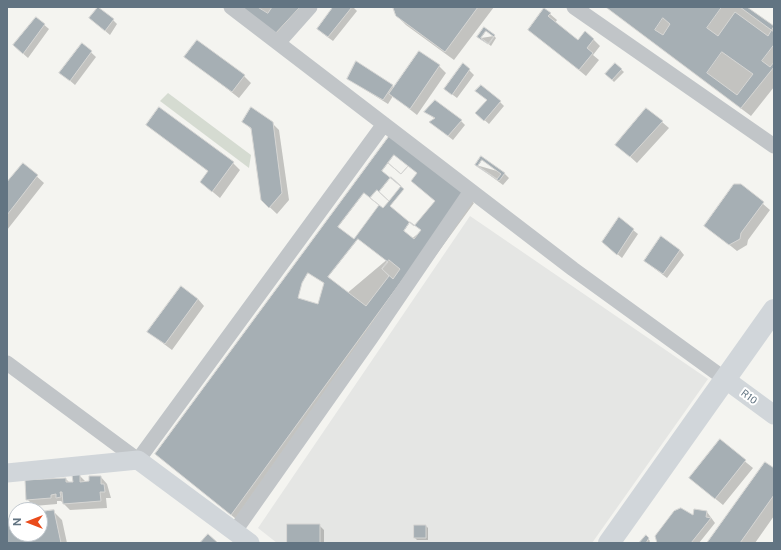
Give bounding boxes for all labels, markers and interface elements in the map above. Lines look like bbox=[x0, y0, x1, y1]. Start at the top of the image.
street label: R10 bbox=[739, 387, 759, 407]
north arrow bbox=[8, 502, 48, 542]
text: N bbox=[11, 518, 23, 526]

